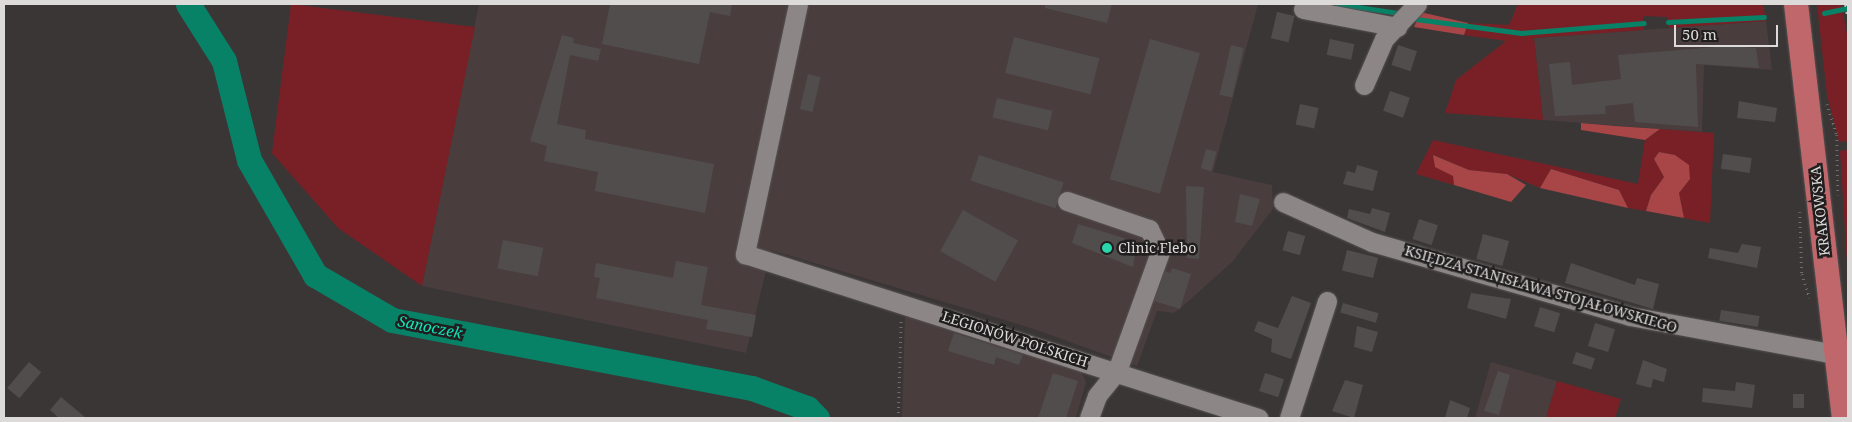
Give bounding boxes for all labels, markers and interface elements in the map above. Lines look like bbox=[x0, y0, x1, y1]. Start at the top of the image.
scale bar bbox=[1677, 15, 1781, 47]
text: 50 m bbox=[1682, 24, 1717, 44]
street label: KRAKOWSKA bbox=[1807, 165, 1833, 257]
place label: Clinic Flebo bbox=[1118, 240, 1196, 256]
marker: Clinic Flebo bbox=[1100, 241, 1114, 255]
street label: KSIĘDZA STANISŁAWA STOJAŁOWSKIEGO bbox=[1403, 242, 1679, 336]
street label: LEGIONÓW POLSKICH bbox=[940, 308, 1090, 370]
water label: Sanoczek bbox=[396, 312, 464, 342]

